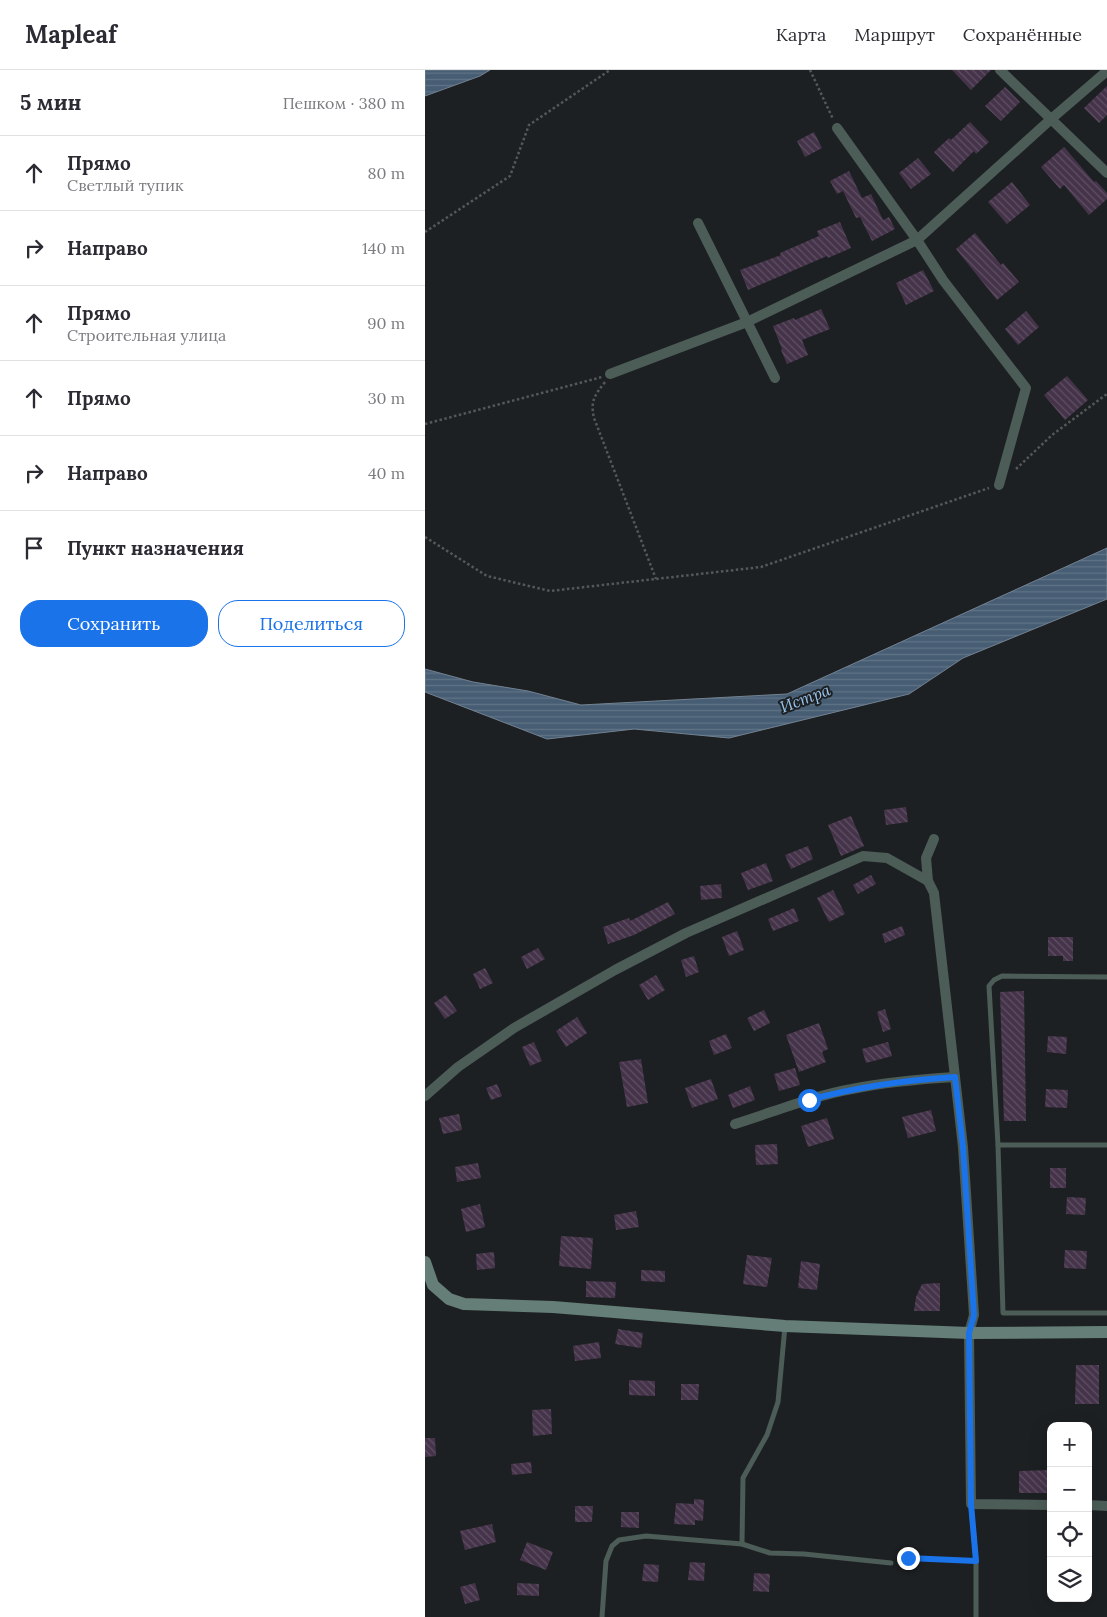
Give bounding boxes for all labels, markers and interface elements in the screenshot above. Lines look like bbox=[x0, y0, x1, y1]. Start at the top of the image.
text: Mapleaf bbox=[25, 19, 117, 50]
text: Карта bbox=[776, 23, 826, 46]
text: Маршрут bbox=[854, 23, 935, 46]
text: Сохранённые bbox=[963, 23, 1082, 46]
text: 5 мин bbox=[20, 89, 81, 116]
text: Пешком · 380 m bbox=[283, 93, 405, 113]
text: Прямо bbox=[67, 151, 131, 175]
icon: ahead bbox=[20, 159, 48, 187]
text: 80 m bbox=[368, 163, 405, 183]
text: Светлый тупик bbox=[67, 175, 184, 195]
icon: right bbox=[20, 234, 48, 262]
text: Направо bbox=[67, 236, 148, 260]
text: 140 m bbox=[362, 238, 405, 258]
text: Прямо bbox=[67, 301, 131, 325]
icon: ahead bbox=[20, 309, 48, 337]
text: 90 m bbox=[367, 313, 405, 333]
text: Строительная улица bbox=[67, 325, 226, 345]
icon: ahead bbox=[20, 384, 48, 412]
text: Прямо bbox=[67, 386, 131, 410]
text: 30 m bbox=[368, 388, 405, 408]
icon: right bbox=[20, 459, 48, 487]
text: Направо bbox=[67, 461, 148, 485]
text: 40 m bbox=[368, 463, 405, 483]
icon: arrive bbox=[20, 534, 48, 562]
text: Пункт назначения bbox=[67, 536, 244, 560]
button: Сохранить bbox=[20, 600, 208, 647]
button: Поделиться bbox=[218, 600, 405, 647]
water label: Истра bbox=[777, 679, 833, 717]
route start bbox=[798, 1089, 821, 1112]
map controls bbox=[1047, 1422, 1092, 1602]
button: + bbox=[1047, 1422, 1092, 1467]
button: − bbox=[1047, 1467, 1092, 1512]
button: locate bbox=[1047, 1512, 1092, 1557]
route end bbox=[897, 1547, 920, 1570]
button: layers bbox=[1047, 1557, 1092, 1602]

